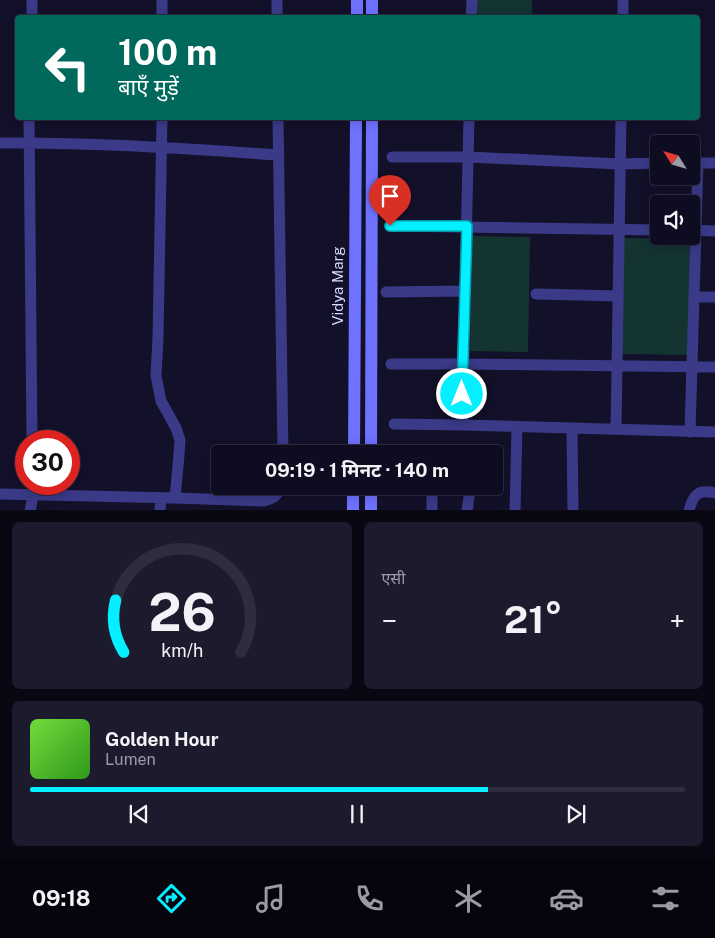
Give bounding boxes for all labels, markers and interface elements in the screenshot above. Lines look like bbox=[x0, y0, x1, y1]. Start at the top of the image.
text: 100 m bbox=[118, 32, 217, 73]
icon: left bbox=[35, 35, 100, 100]
text: बाएँ मुड़ें bbox=[118, 74, 179, 100]
north arrow bbox=[650, 135, 700, 185]
map controls bbox=[650, 135, 700, 245]
pin bbox=[369, 175, 411, 226]
icon: arrive bbox=[376, 182, 404, 210]
button: sound bbox=[650, 195, 700, 245]
street label: Vidya Marg bbox=[329, 246, 346, 326]
position arrow bbox=[435, 367, 487, 419]
speed limit sign: 30 bbox=[15, 430, 80, 495]
text: 09:19 · 1 मिनट · 140 m bbox=[265, 459, 449, 481]
text: एसी bbox=[382, 569, 405, 588]
text: 26 bbox=[148, 582, 215, 643]
text: 21° bbox=[504, 597, 562, 642]
text: − bbox=[382, 604, 397, 637]
text: + bbox=[669, 604, 685, 637]
text: km/h bbox=[161, 640, 203, 661]
text: Golden Hour bbox=[105, 728, 219, 750]
text: Lumen bbox=[105, 750, 156, 769]
icon: previous bbox=[125, 800, 153, 828]
icon: pause bbox=[343, 800, 371, 828]
icon: next bbox=[562, 800, 590, 828]
icon: directions bbox=[154, 881, 189, 916]
icon: music bbox=[253, 881, 288, 916]
icon: phone bbox=[352, 881, 387, 916]
icon: climate bbox=[451, 881, 486, 916]
icon: car bbox=[549, 881, 584, 916]
icon: filters bbox=[648, 881, 683, 916]
text: 09:18 bbox=[32, 885, 91, 911]

